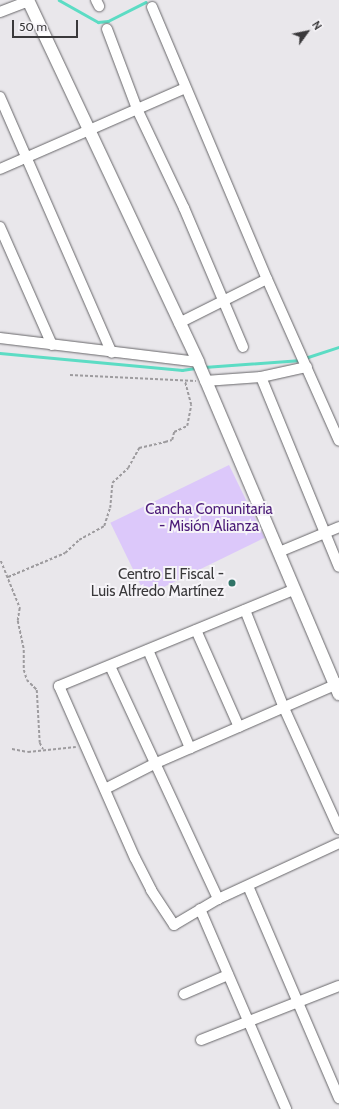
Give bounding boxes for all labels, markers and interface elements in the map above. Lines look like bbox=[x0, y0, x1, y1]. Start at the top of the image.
scale bar bbox=[14, 12, 80, 38]
north arrow bbox=[287, 12, 327, 52]
text: N bbox=[309, 18, 325, 33]
text: 50 m bbox=[19, 19, 47, 34]
park label: Cancha Comunitaria - Misión Alianza bbox=[145, 500, 273, 535]
place label: Centro EI Fiscal - Luis Alfredo Martínez bbox=[91, 565, 224, 600]
marker: Centro EI Fiscal - Luis Alfredo Martínez bbox=[227, 578, 237, 588]

